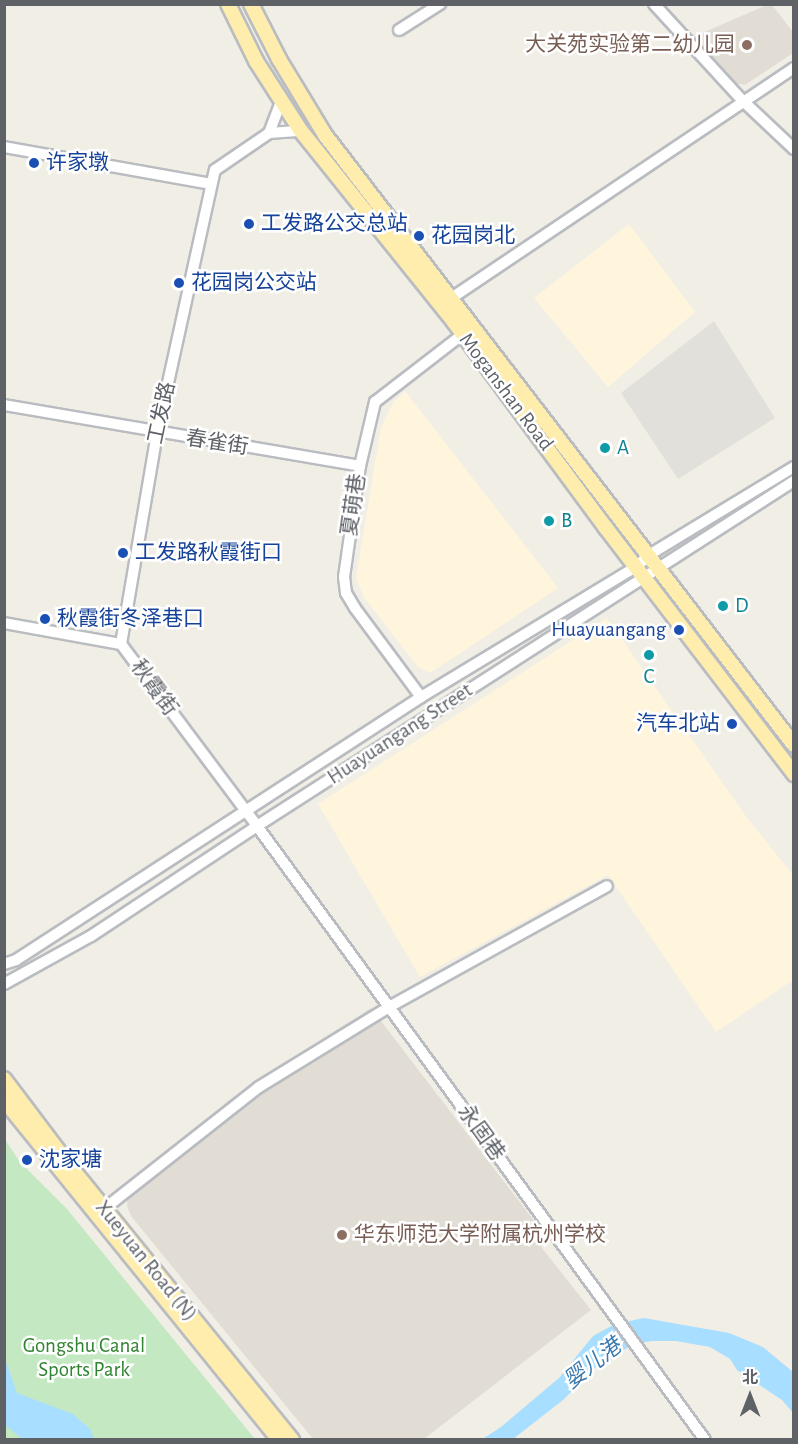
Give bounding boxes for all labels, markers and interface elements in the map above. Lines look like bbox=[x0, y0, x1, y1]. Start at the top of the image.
place label: 大关苑实验第二幼儿园 bbox=[525, 32, 735, 58]
marker: 大关苑实验第二幼儿园 bbox=[740, 38, 754, 52]
place label: 许家墩 bbox=[46, 150, 109, 176]
marker: 许家墩 bbox=[27, 156, 41, 170]
place label: 工发路公交总站 bbox=[261, 211, 408, 237]
marker: 工发路公交总站 bbox=[242, 217, 256, 231]
place label: 花园岗北 bbox=[431, 223, 515, 249]
marker: 花园岗北 bbox=[412, 229, 426, 243]
place label: 花园岗公交站 bbox=[191, 270, 317, 296]
marker: 花园岗公交站 bbox=[172, 276, 186, 290]
street label: Moganshan Road bbox=[454, 328, 558, 456]
street label: 工发路 bbox=[143, 380, 181, 446]
street label: 春雀街 bbox=[184, 426, 250, 460]
place label: A bbox=[617, 435, 629, 461]
marker: A bbox=[598, 441, 612, 455]
street label: 夏萌巷 bbox=[337, 472, 371, 538]
place label: B bbox=[561, 508, 572, 534]
marker: B bbox=[542, 514, 556, 528]
place label: 工发路秋霞街口 bbox=[135, 540, 282, 566]
marker: 工发路秋霞街口 bbox=[116, 546, 130, 560]
place label: D bbox=[735, 593, 749, 619]
marker: D bbox=[716, 599, 730, 613]
place label: 秋霞街冬泽巷口 bbox=[57, 606, 204, 632]
marker: 秋霞街冬泽巷口 bbox=[38, 612, 52, 626]
place label: Huayuangang bbox=[551, 617, 666, 643]
marker: Huayuangang bbox=[670, 621, 688, 639]
marker: C bbox=[642, 648, 656, 662]
street label: 秋霞街 bbox=[125, 655, 183, 721]
place label: C bbox=[644, 664, 654, 690]
street label: Huayuangang Street bbox=[323, 678, 477, 790]
place label: 汽车北站 bbox=[636, 711, 720, 737]
marker: 汽车北站 bbox=[725, 717, 739, 731]
street label: 永固巷 bbox=[452, 1100, 510, 1166]
place label: 沈家塘 bbox=[39, 1147, 102, 1173]
marker: 沈家塘 bbox=[20, 1153, 34, 1167]
street label: Xueyuan Road (N) bbox=[90, 1196, 202, 1326]
place label: 华东师范大学附属杭州学校 bbox=[354, 1222, 606, 1248]
marker: 华东师范大学附属杭州学校 bbox=[335, 1228, 349, 1242]
park label: Gongshu Canal Sports Park bbox=[23, 1333, 145, 1383]
water label: 婴儿港 bbox=[559, 1333, 627, 1395]
north arrow bbox=[720, 1366, 780, 1426]
text: 北 bbox=[742, 1370, 758, 1386]

